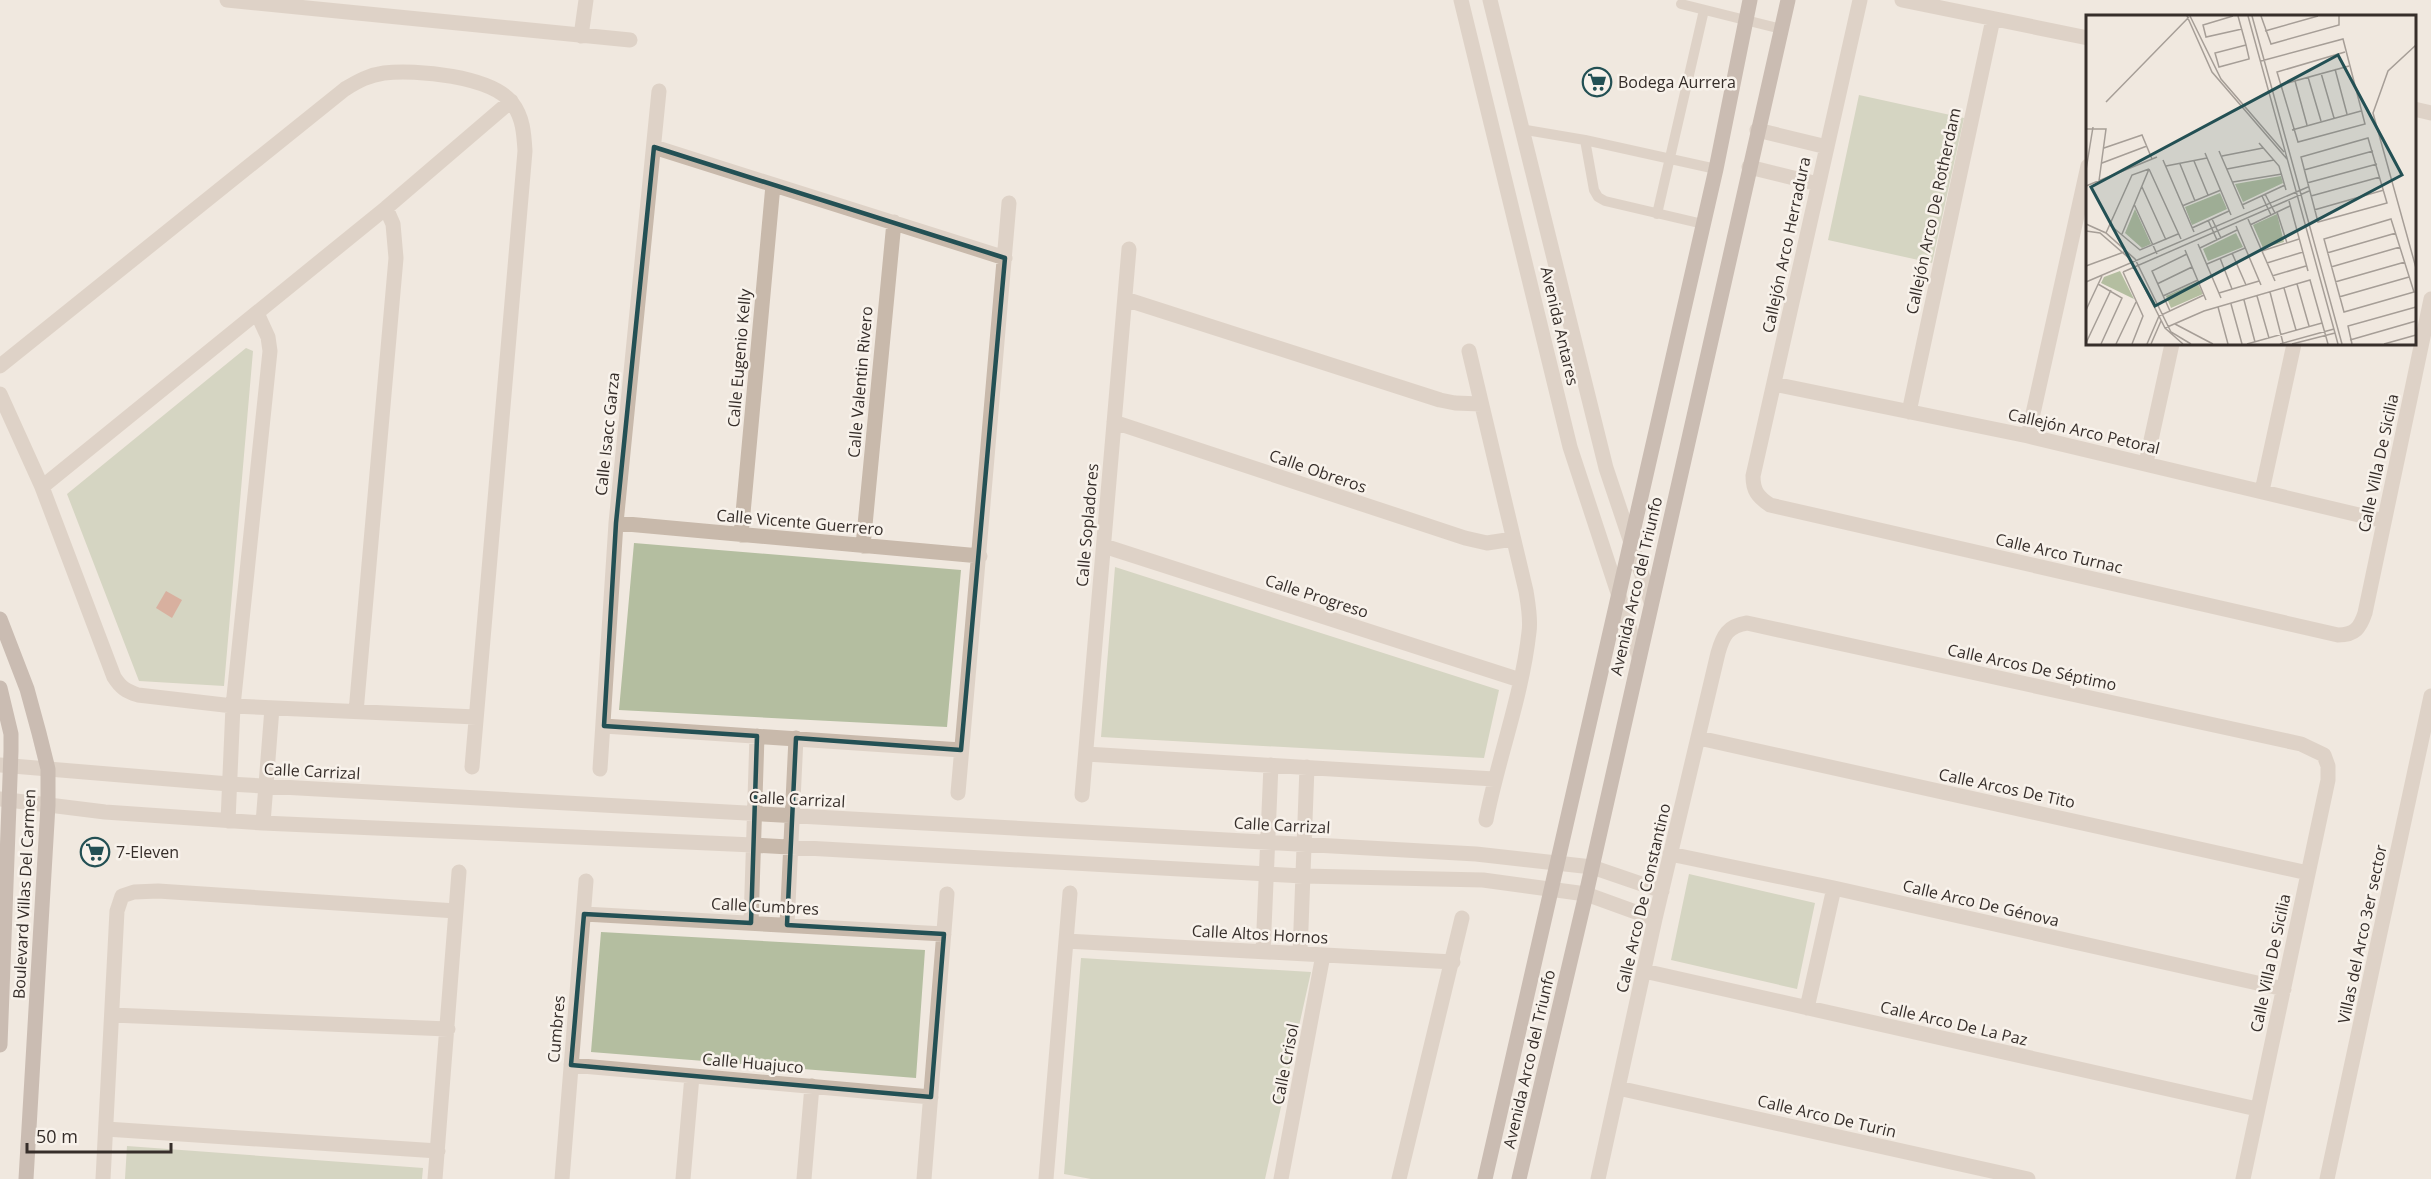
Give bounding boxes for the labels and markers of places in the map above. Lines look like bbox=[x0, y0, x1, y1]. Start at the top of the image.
supermarket icon: Bodega Aurrera bbox=[1581, 66, 1613, 98]
place label: Bodega Aurrera bbox=[1618, 71, 1736, 93]
supermarket icon: 7-Eleven bbox=[79, 836, 111, 868]
place label: 7-Eleven bbox=[116, 841, 179, 863]

